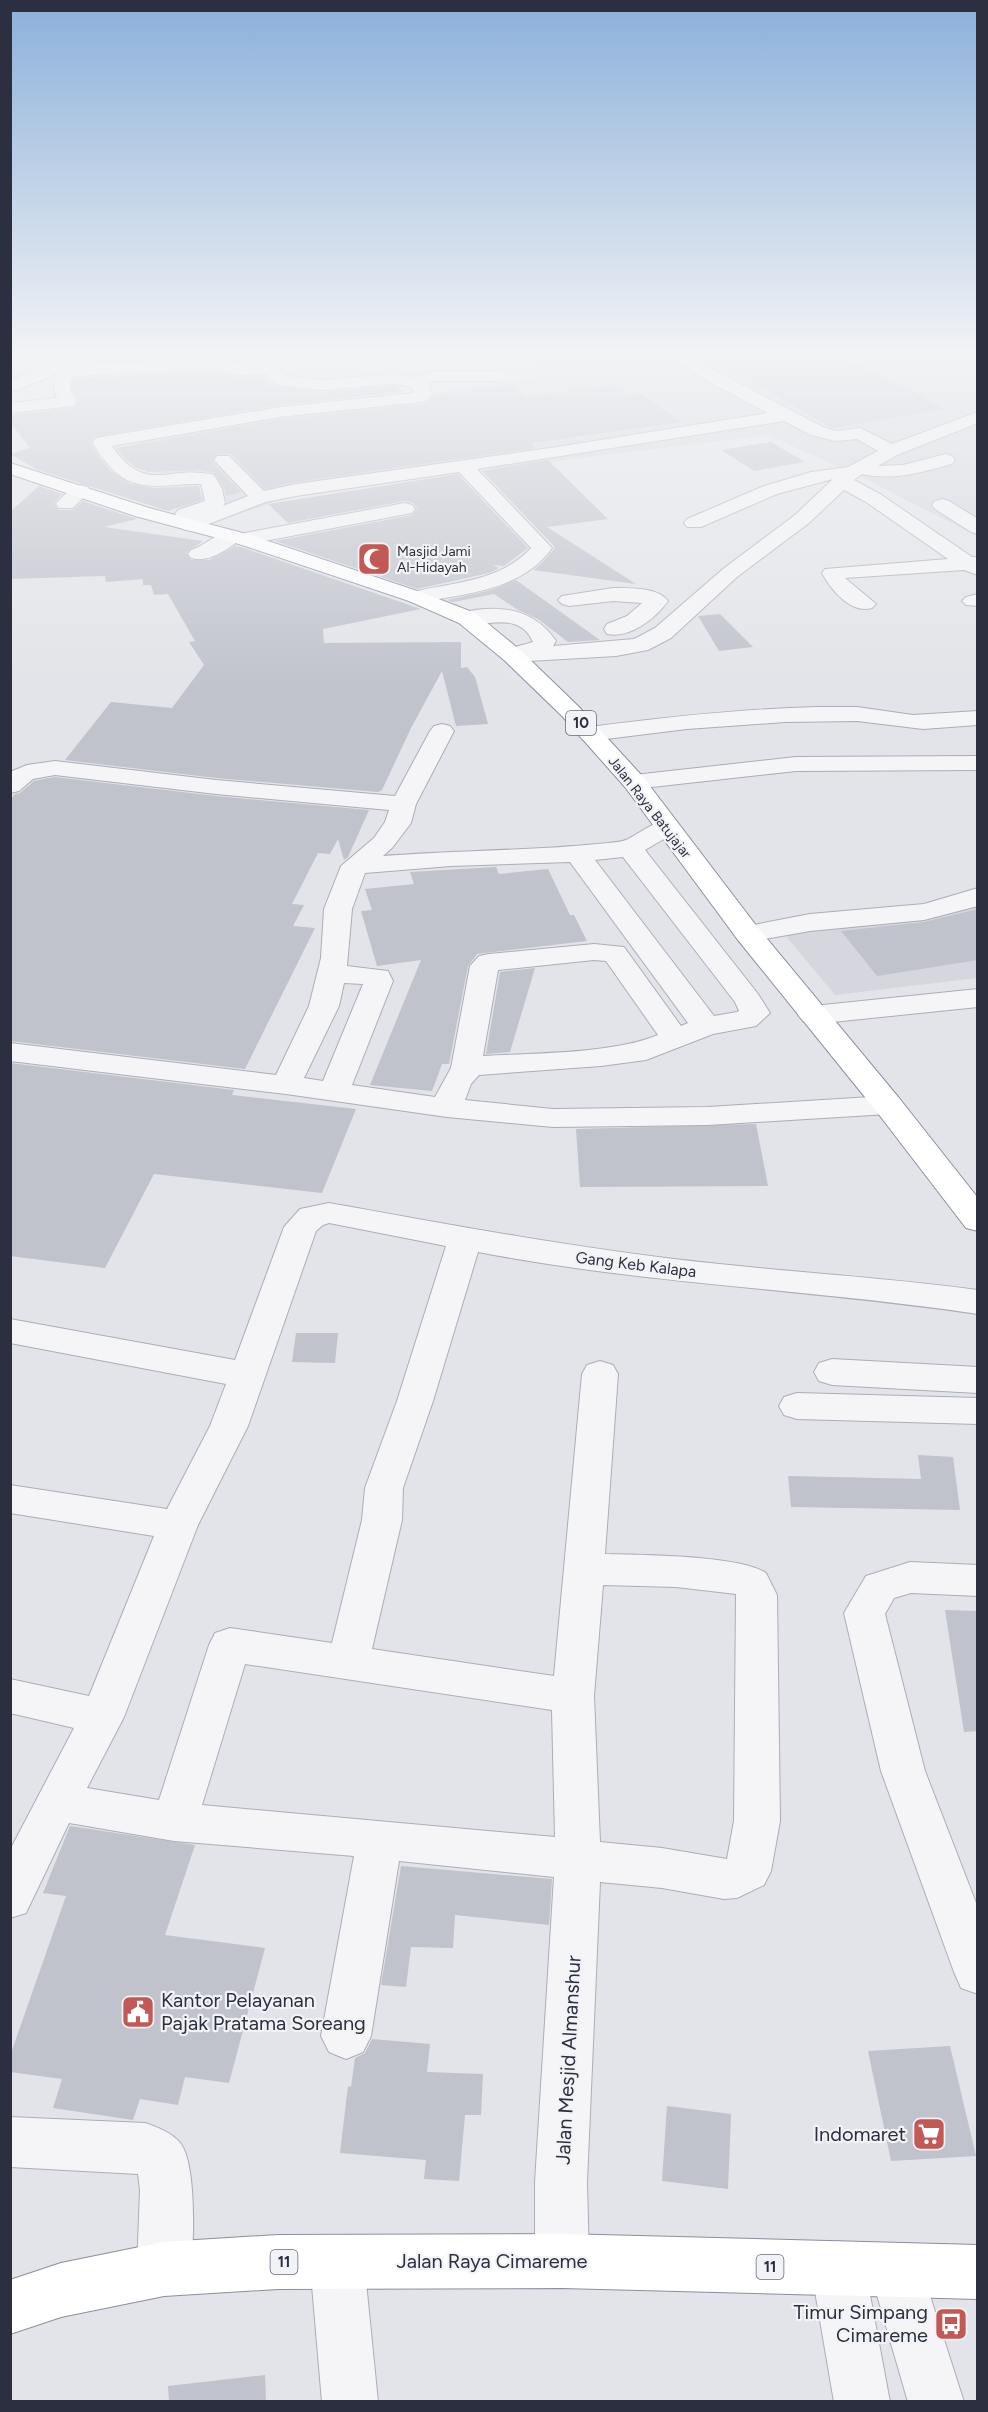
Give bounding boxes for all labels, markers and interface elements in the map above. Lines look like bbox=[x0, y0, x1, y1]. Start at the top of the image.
mosque icon: Masjid Jami Al-Hidayah bbox=[356, 541, 392, 577]
place label: Masjid Jami Al-Hidayah bbox=[397, 543, 471, 576]
road number: 10 bbox=[566, 711, 596, 735]
street label: Jalan Raya Batujajar bbox=[604, 753, 695, 862]
street label: Gang Keb Kalapa bbox=[575, 1248, 697, 1281]
street label: Jalan Mesjid Almanshur bbox=[551, 1954, 585, 2165]
place label: Kantor Pelayanan Pajak Pratama Soreang bbox=[161, 1988, 366, 2035]
public building icon: Kantor Pelayanan Pajak Pratama Soreang bbox=[120, 1994, 156, 2030]
supermarket icon: Indomaret bbox=[911, 2116, 947, 2152]
place label: Indomaret bbox=[814, 2122, 906, 2146]
street label: Jalan Raya Cimareme bbox=[396, 2249, 588, 2273]
road number: 11 bbox=[270, 2250, 298, 2274]
road number: 11 bbox=[756, 2255, 784, 2279]
place label: Timur Simpang Cimareme bbox=[794, 2300, 928, 2347]
bus stop icon: Timur Simpang Cimareme bbox=[933, 2306, 969, 2342]

